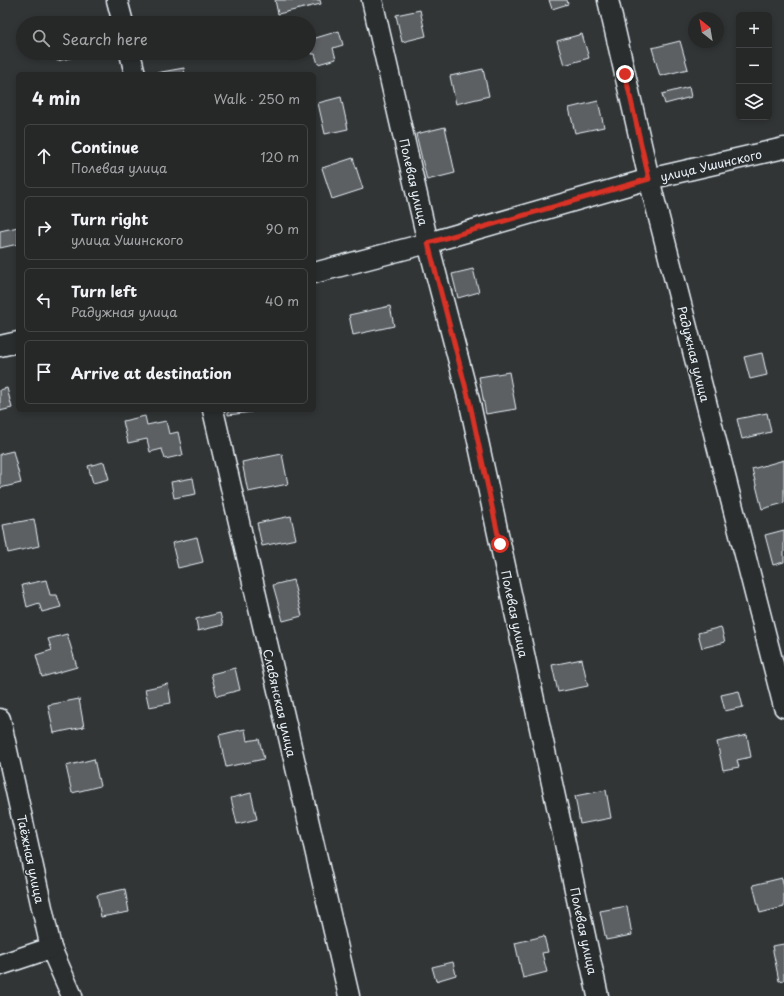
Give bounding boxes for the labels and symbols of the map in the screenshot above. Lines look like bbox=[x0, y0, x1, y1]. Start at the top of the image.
north arrow bbox=[688, 12, 724, 48]
route end bbox=[616, 65, 634, 83]
street label: Полевая улица bbox=[395, 137, 433, 228]
street label: улица Ушинского bbox=[658, 145, 764, 185]
street label: Радужная улица bbox=[673, 304, 715, 404]
route start bbox=[491, 535, 509, 553]
street label: Полевая улица bbox=[497, 569, 533, 660]
street label: Славянская улица bbox=[259, 647, 301, 759]
street label: Таёжная улица bbox=[13, 813, 49, 905]
street label: Полевая улица bbox=[566, 886, 602, 977]

